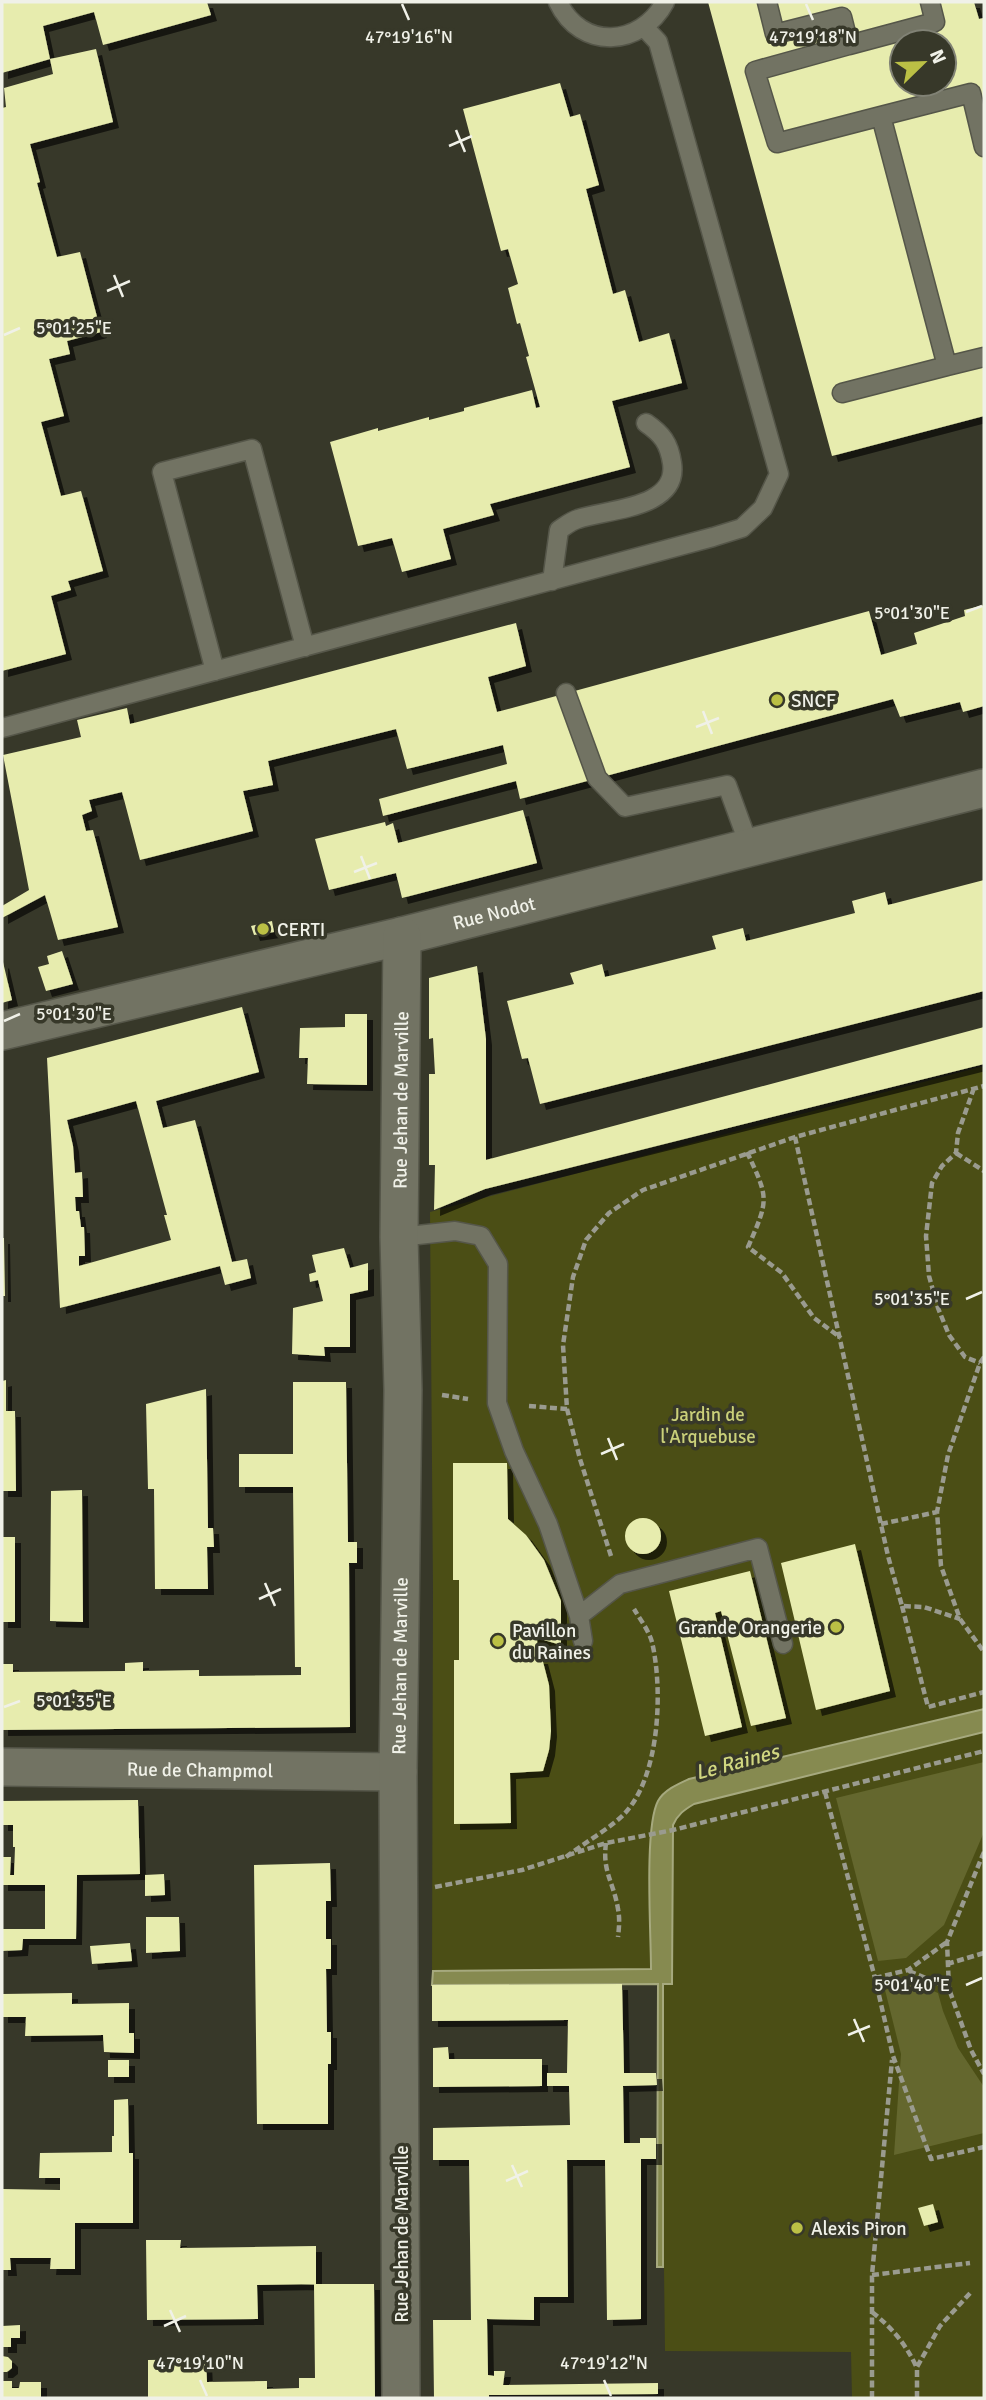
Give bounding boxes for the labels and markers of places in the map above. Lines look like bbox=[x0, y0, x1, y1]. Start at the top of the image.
place label: SNCF bbox=[791, 689, 836, 713]
marker: SNCF bbox=[769, 692, 785, 708]
place label: CERTI bbox=[277, 918, 325, 942]
marker: CERTI bbox=[255, 921, 271, 937]
place label: Grande Orangerie bbox=[678, 1616, 822, 1640]
place label: Pavillon du Raines bbox=[512, 1619, 591, 1665]
marker: Grande Orangerie bbox=[828, 1619, 844, 1635]
marker: Pavillon du Raines bbox=[490, 1633, 506, 1649]
place label: Alexis Piron bbox=[811, 2217, 907, 2241]
marker: Alexis Piron bbox=[789, 2220, 805, 2236]

